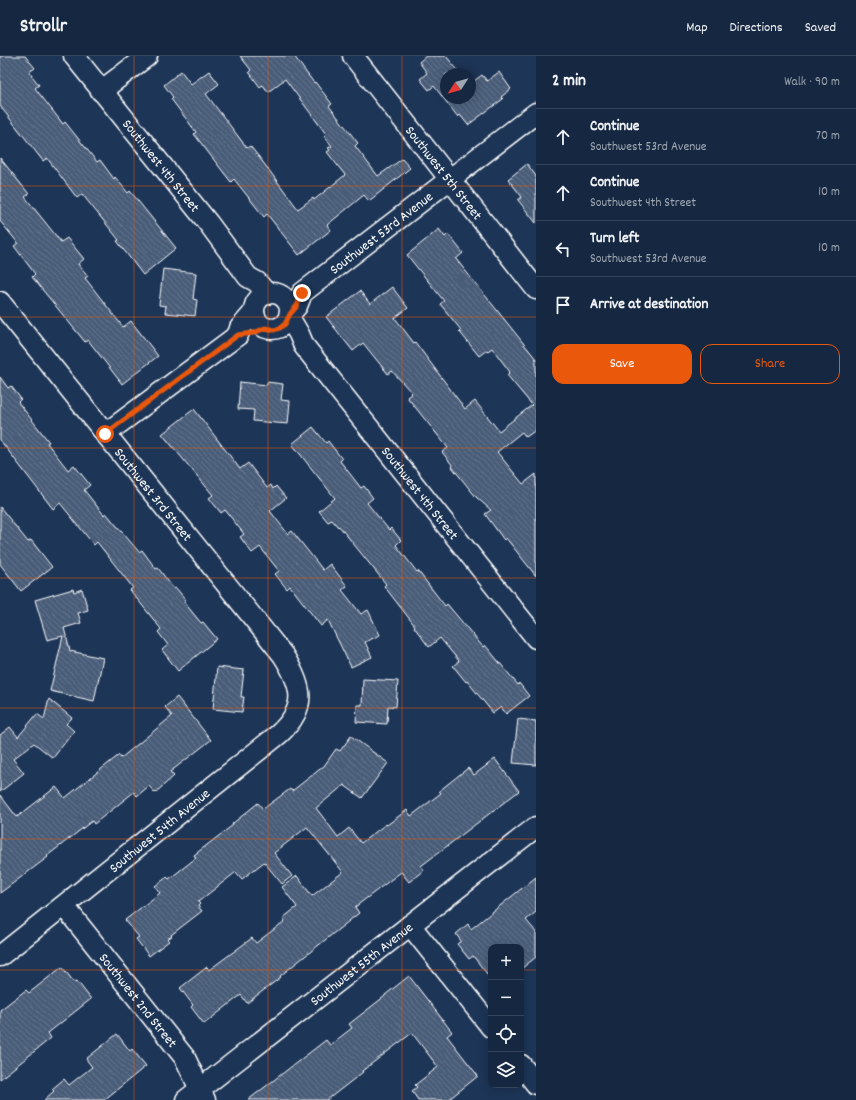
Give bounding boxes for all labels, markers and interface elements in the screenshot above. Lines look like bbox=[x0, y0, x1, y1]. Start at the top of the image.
text: Strollr bbox=[20, 14, 67, 41]
text: Map bbox=[686, 18, 708, 38]
text: Directions bbox=[730, 18, 783, 38]
text: Saved bbox=[805, 18, 836, 38]
north arrow bbox=[440, 68, 476, 104]
text: 2 min bbox=[552, 70, 586, 94]
text: Walk · 90 m bbox=[784, 73, 840, 92]
street label: Southwest 4th Street bbox=[117, 116, 204, 217]
text: Continue bbox=[590, 116, 639, 138]
street label: Southwest 5th Street bbox=[399, 122, 486, 225]
icon: ahead bbox=[552, 126, 574, 148]
text: 70 m bbox=[816, 127, 840, 146]
text: Southwest 53rd Avenue bbox=[590, 138, 706, 157]
text: Continue bbox=[590, 172, 639, 194]
icon: ahead bbox=[552, 182, 574, 204]
text: 10 m bbox=[818, 183, 840, 202]
street label: Southwest 53rd Avenue bbox=[326, 188, 438, 280]
text: Southwest 4th Street bbox=[590, 194, 696, 213]
text: Turn left bbox=[590, 228, 639, 250]
icon: left bbox=[552, 238, 574, 260]
text: 10 m bbox=[818, 239, 840, 258]
text: Southwest 53rd Avenue bbox=[590, 250, 706, 269]
route end bbox=[293, 284, 311, 302]
icon: arrive bbox=[552, 294, 574, 316]
text: Arrive at destination bbox=[590, 294, 708, 316]
button: Save bbox=[552, 344, 692, 384]
button: Share bbox=[700, 344, 840, 384]
route start bbox=[96, 425, 114, 443]
street label: Southwest 4th Street bbox=[376, 443, 462, 545]
street label: Southwest 3rd Street bbox=[109, 444, 196, 546]
street label: Southwest 54th Avenue bbox=[105, 784, 215, 879]
street label: Southwest 55th Avenue bbox=[307, 918, 418, 1012]
map controls bbox=[488, 944, 524, 1088]
button: + bbox=[488, 944, 524, 980]
street label: Southwest 2nd Street bbox=[93, 950, 181, 1053]
button: − bbox=[488, 980, 524, 1016]
button: locate bbox=[488, 1016, 524, 1052]
button: layers bbox=[488, 1052, 524, 1088]

